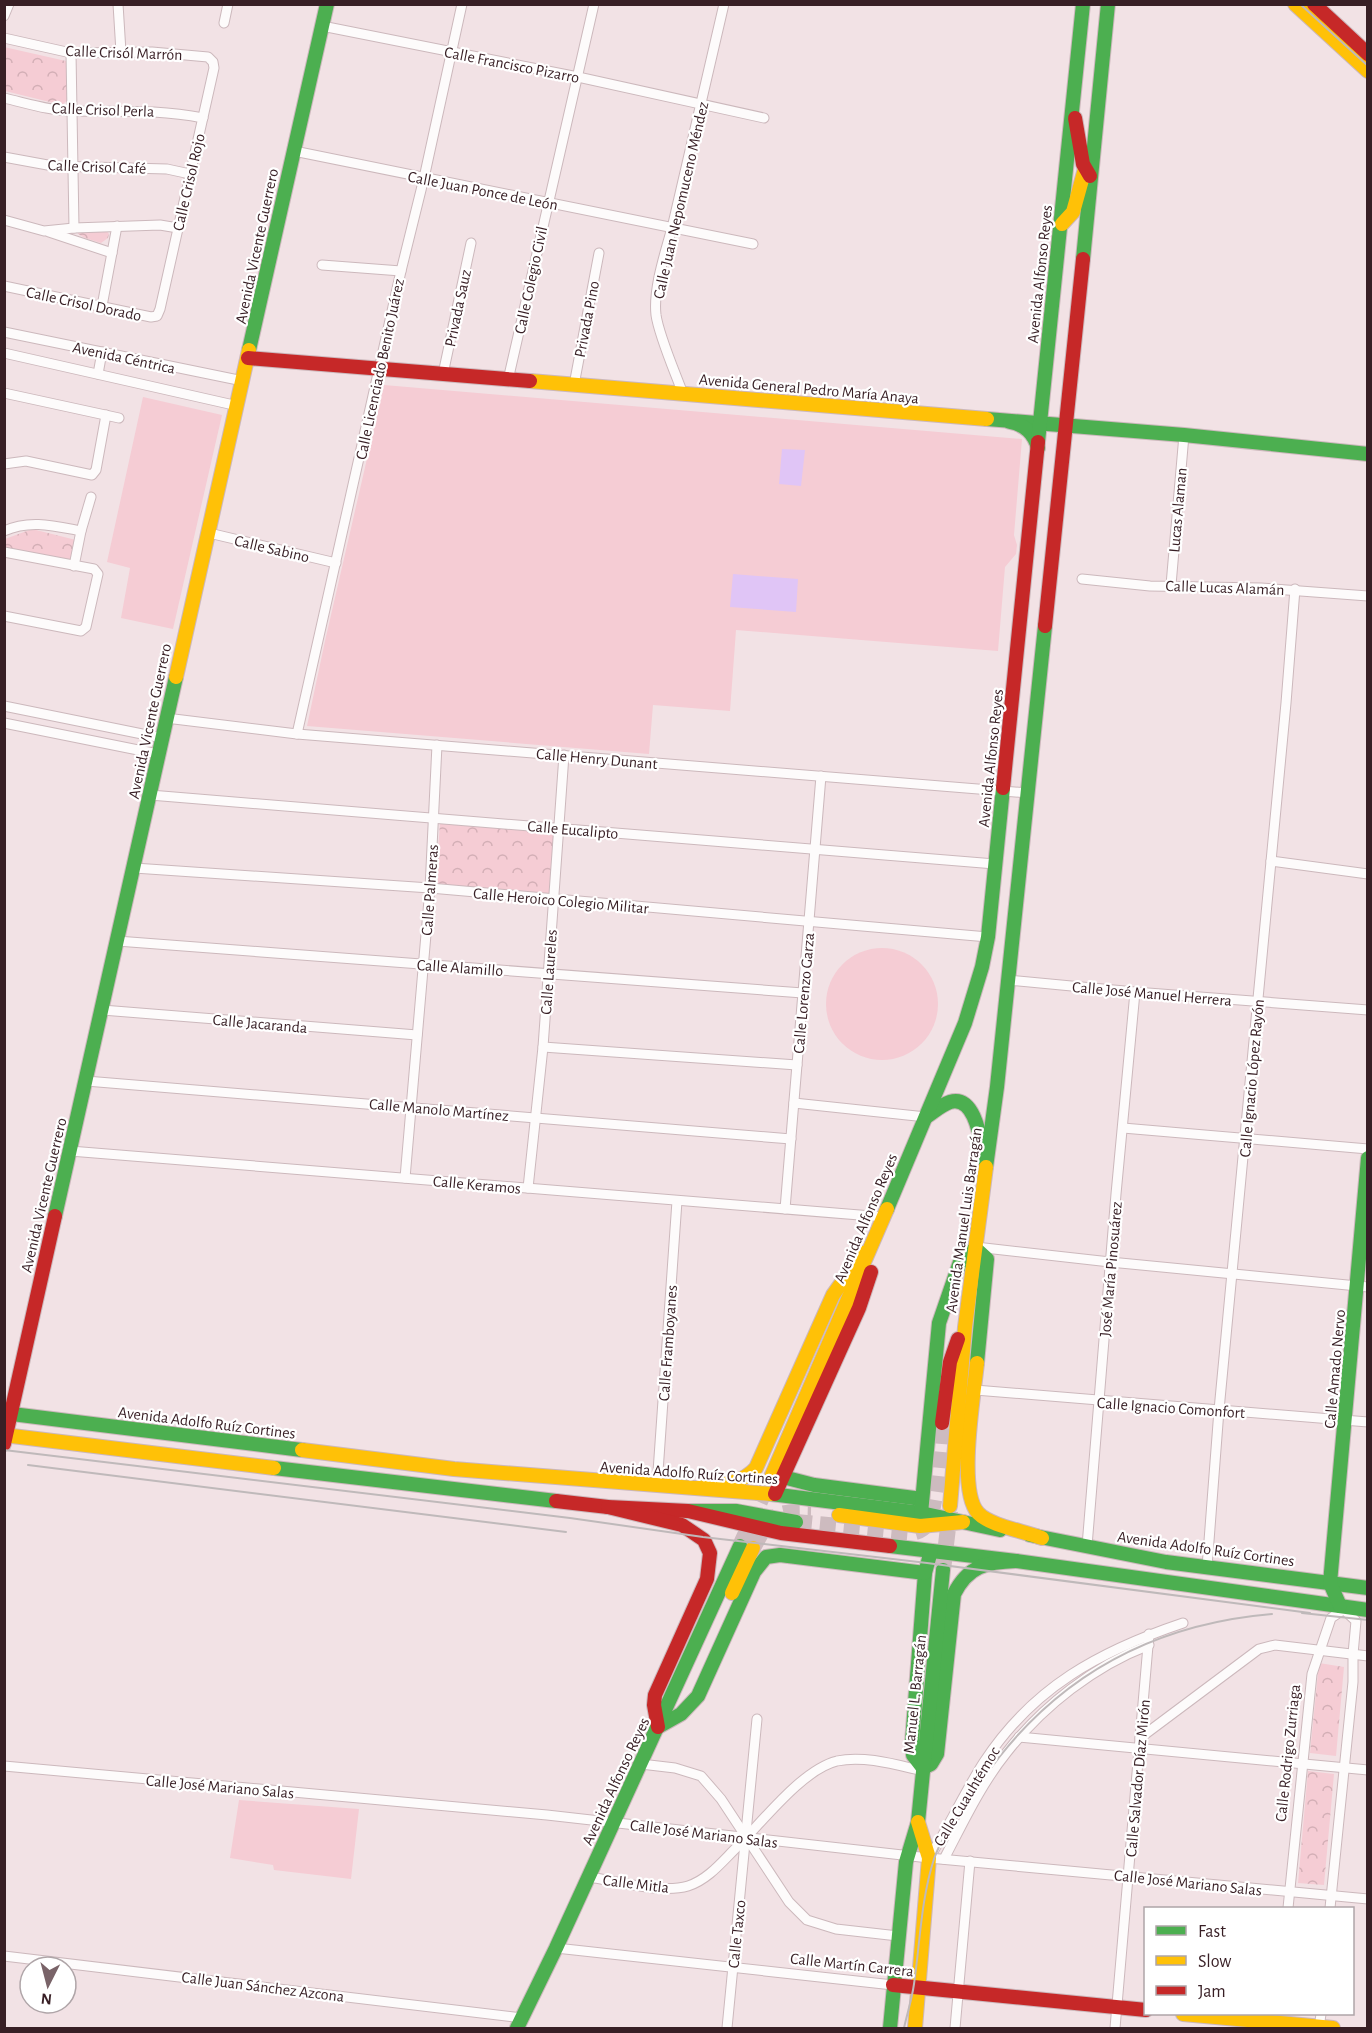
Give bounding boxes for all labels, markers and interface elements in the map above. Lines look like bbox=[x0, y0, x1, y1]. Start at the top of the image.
street label: Calle Crisól Marrón bbox=[65, 43, 183, 63]
street label: Calle Francisco Pizarro bbox=[443, 44, 581, 86]
street label: Calle Crisol Perla bbox=[51, 100, 155, 120]
street label: Calle Juan Nepomuceno Méndez bbox=[650, 100, 712, 300]
street label: Calle Crisol Rojo bbox=[170, 132, 209, 233]
street label: Calle Crisol Café bbox=[47, 157, 146, 177]
street label: Avenida Vicente Guerrero bbox=[233, 167, 281, 325]
street label: Calle Juan Ponce de León bbox=[406, 169, 559, 213]
street label: Avenida Alfonso Reyes bbox=[1025, 204, 1056, 344]
street label: Calle Colegio Civil bbox=[512, 225, 550, 335]
street label: Privada Sauz bbox=[442, 268, 474, 348]
street label: Calle Licenciado Benito Juárez bbox=[353, 277, 407, 461]
street label: Privada Pino bbox=[572, 279, 602, 359]
street label: Calle Crisol Dorado bbox=[25, 284, 143, 324]
street label: Avenida Céntrica bbox=[71, 339, 177, 377]
street label: Avenida General Pedro María Anaya bbox=[698, 371, 920, 408]
street label: Lucas Alaman bbox=[1166, 467, 1190, 553]
street label: Calle Sabino bbox=[233, 533, 311, 565]
street label: Calle Lucas Alamán bbox=[1165, 578, 1285, 598]
street label: Avenida Vicente Guerrero bbox=[126, 642, 174, 800]
street label: Avenida Alfonso Reyes bbox=[976, 688, 1007, 828]
street label: Calle Henry Dunant bbox=[535, 746, 658, 773]
street label: Calle Eucalipto bbox=[527, 818, 619, 842]
street label: Calle Palmeras bbox=[419, 844, 441, 936]
street label: Calle Heroico Colegio Militar bbox=[472, 885, 650, 917]
street label: Calle Laureles bbox=[538, 929, 560, 1015]
street label: Calle Lorenzo Garza bbox=[791, 932, 817, 1054]
street label: Calle Alamillo bbox=[416, 957, 504, 979]
street label: Calle José Manuel Herrera bbox=[1071, 979, 1232, 1009]
street label: Calle Ignacio López Rayón bbox=[1237, 998, 1268, 1158]
street label: Calle Jacaranda bbox=[212, 1012, 308, 1036]
street label: Calle Manolo Martínez bbox=[369, 1096, 510, 1124]
street label: Avenida Vicente Guerrero bbox=[18, 1116, 70, 1274]
street label: Avenida Manuel Luis Barragán bbox=[943, 1126, 985, 1314]
street label: Avenida Alfonso Reyes bbox=[831, 1151, 901, 1286]
street label: Calle Keramos bbox=[432, 1173, 522, 1197]
street label: José María Pinosuárez bbox=[1097, 1200, 1125, 1337]
street label: Calle Framboyanes bbox=[656, 1284, 681, 1402]
street label: Calle Amado Nervo bbox=[1322, 1309, 1348, 1429]
street label: Calle Ignacio Comonfort bbox=[1096, 1395, 1245, 1421]
street label: Avenida Adolfo Ruíz Cortines bbox=[117, 1404, 297, 1442]
street label: Avenida Adolfo Ruíz Cortines bbox=[599, 1459, 779, 1487]
street label: Avenida Adolfo Ruíz Cortines bbox=[1116, 1529, 1296, 1569]
street label: Manuel L. Barragán bbox=[901, 1634, 929, 1754]
street label: Calle Rodrigo Zurriaga bbox=[1273, 1684, 1303, 1823]
street label: Calle Salvador Díaz Mirón bbox=[1123, 1699, 1153, 1858]
street label: Avenida Alfonso Reyes bbox=[579, 1715, 653, 1848]
street label: Calle Cuauhtémoc bbox=[931, 1744, 1003, 1849]
street label: Calle José Mariano Salas bbox=[145, 1773, 295, 1801]
street label: Calle José Mariano Salas bbox=[629, 1817, 779, 1851]
street label: Calle José Mariano Salas bbox=[1113, 1867, 1263, 1899]
street label: Calle Mitla bbox=[602, 1872, 670, 1896]
street label: Calle Taxco bbox=[725, 1899, 749, 1969]
legend bbox=[1144, 1907, 1354, 2015]
text: Fast bbox=[1198, 1923, 1226, 1941]
street label: Calle Martín Carrera bbox=[789, 1951, 914, 1979]
text: Slow bbox=[1198, 1953, 1231, 1971]
north arrow bbox=[18, 1955, 78, 2015]
street label: Calle Juan Sánchez Azcona bbox=[181, 1969, 345, 2005]
text: Jam bbox=[1198, 1983, 1226, 2001]
text: N bbox=[40, 1990, 53, 2007]

